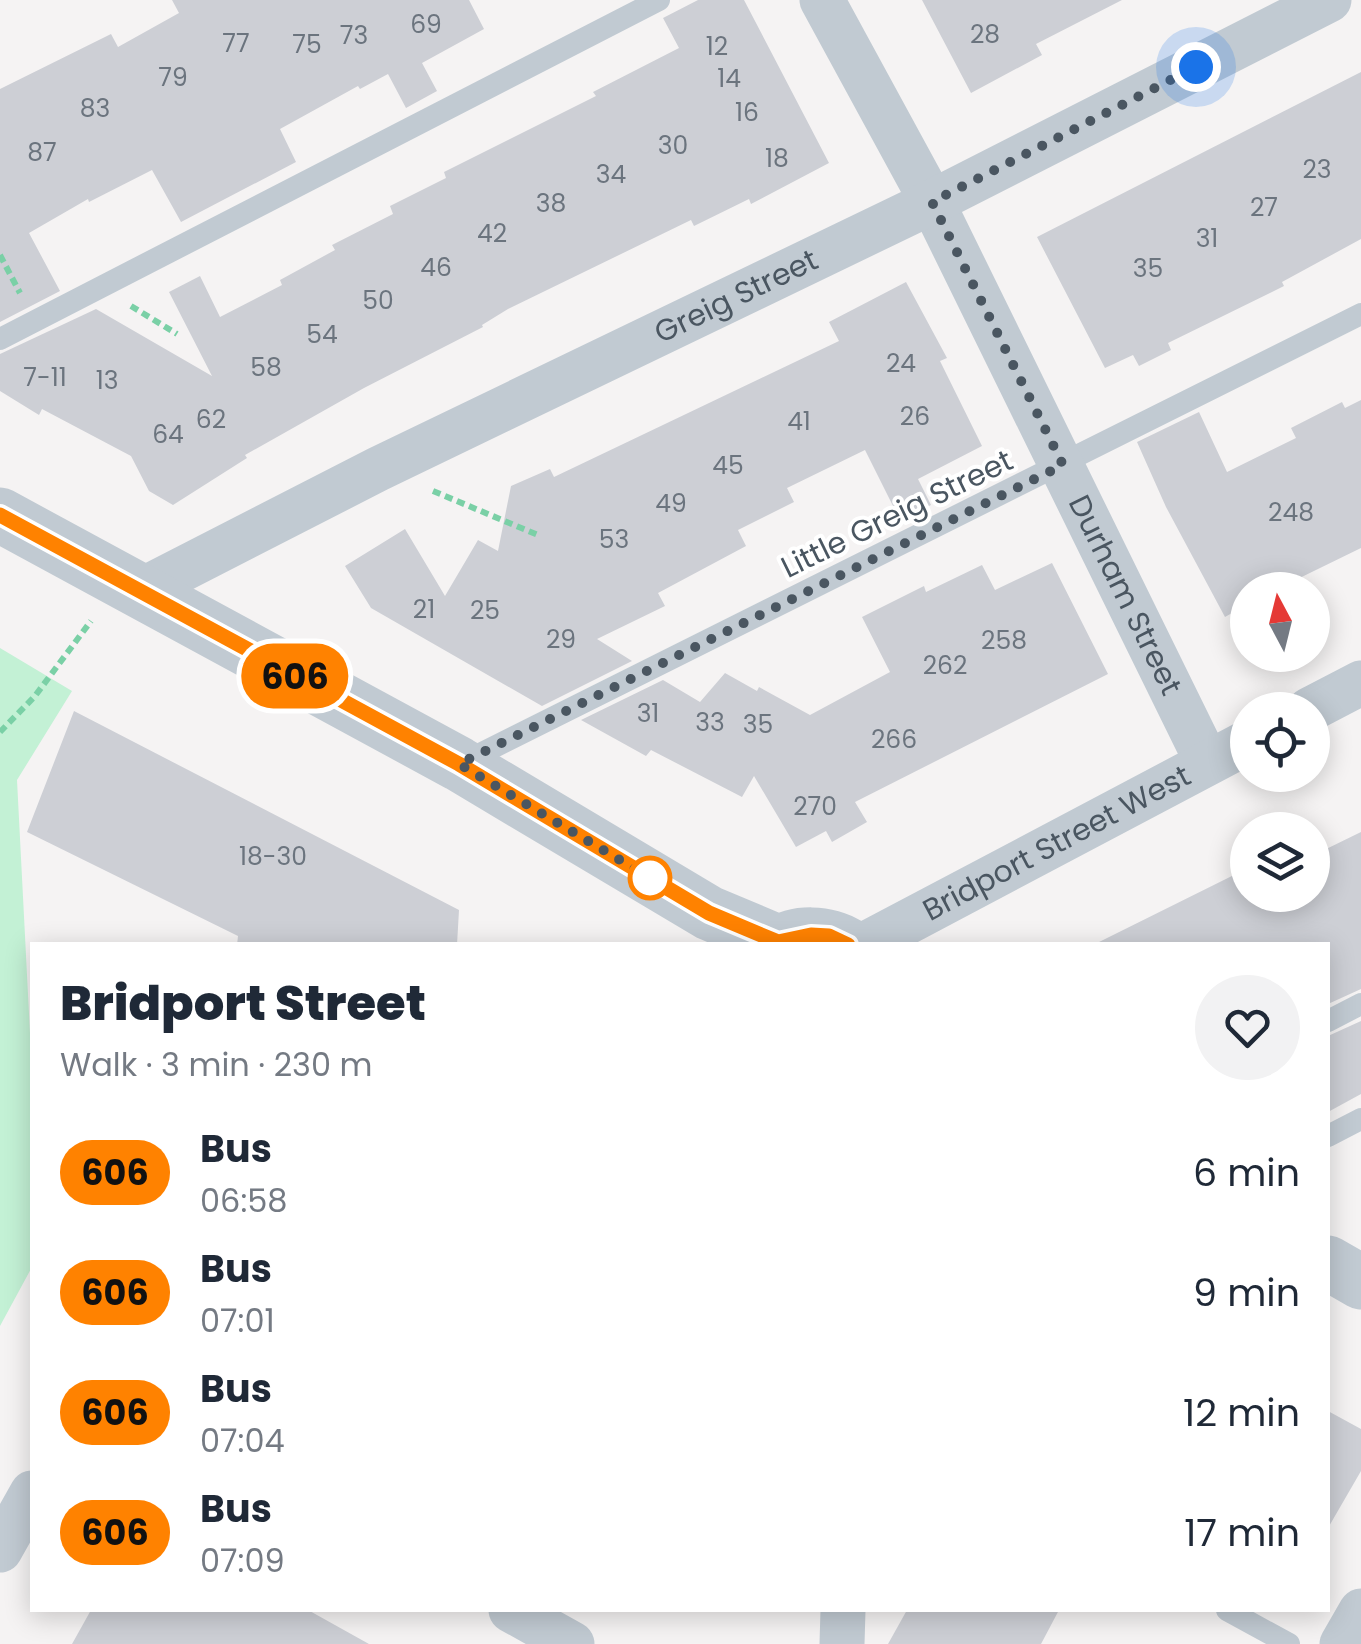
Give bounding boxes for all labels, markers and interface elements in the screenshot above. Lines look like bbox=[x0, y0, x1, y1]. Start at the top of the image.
house number: 69 bbox=[410, 7, 442, 42]
house number: 28 bbox=[970, 17, 1000, 52]
house number: 73 bbox=[340, 18, 368, 53]
house number: 77 bbox=[222, 26, 250, 61]
house number: 75 bbox=[292, 27, 322, 62]
house number: 12 bbox=[706, 29, 728, 64]
your location bbox=[1171, 42, 1221, 92]
house number: 79 bbox=[158, 60, 188, 95]
house number: 14 bbox=[717, 61, 741, 96]
house number: 83 bbox=[80, 91, 110, 126]
house number: 16 bbox=[735, 95, 759, 130]
house number: 30 bbox=[658, 128, 688, 163]
house number: 87 bbox=[27, 135, 57, 170]
house number: 18 bbox=[765, 141, 789, 176]
house number: 23 bbox=[1302, 152, 1332, 187]
house number: 34 bbox=[596, 157, 626, 192]
house number: 38 bbox=[536, 186, 566, 221]
house number: 27 bbox=[1250, 190, 1278, 225]
house number: 42 bbox=[477, 216, 507, 251]
house number: 31 bbox=[1196, 221, 1218, 256]
street label: Greig Street bbox=[647, 238, 825, 354]
house number: 46 bbox=[420, 250, 452, 285]
house number: 35 bbox=[1133, 251, 1163, 286]
house number: 50 bbox=[362, 283, 394, 318]
house number: 54 bbox=[306, 317, 338, 352]
house number: 24 bbox=[886, 346, 916, 381]
house number: 58 bbox=[250, 350, 282, 385]
house number: 7-11 bbox=[23, 360, 67, 395]
house number: 13 bbox=[96, 363, 118, 398]
house number: 26 bbox=[900, 399, 930, 434]
house number: 62 bbox=[196, 402, 226, 437]
house number: 41 bbox=[787, 404, 811, 439]
house number: 64 bbox=[152, 417, 184, 452]
street label: Little Greig Street bbox=[774, 439, 1020, 588]
house number: 45 bbox=[712, 448, 744, 483]
house number: 49 bbox=[655, 486, 687, 521]
street label: Durham Street bbox=[1058, 488, 1193, 702]
house number: 248 bbox=[1268, 495, 1314, 530]
house number: 53 bbox=[599, 522, 629, 557]
north arrow bbox=[1230, 572, 1330, 672]
map controls bbox=[1230, 572, 1330, 912]
house number: 21 bbox=[413, 592, 435, 627]
house number: 25 bbox=[470, 593, 500, 628]
house number: 29 bbox=[546, 622, 576, 657]
house number: 258 bbox=[981, 623, 1027, 658]
line badge: 606 bbox=[238, 644, 352, 708]
house number: 262 bbox=[923, 648, 967, 683]
text: 606 bbox=[261, 652, 329, 701]
button: locate bbox=[1230, 692, 1330, 792]
house number: 31 bbox=[637, 696, 659, 731]
house number: 33 bbox=[695, 705, 725, 740]
house number: 35 bbox=[743, 707, 773, 742]
house number: 266 bbox=[871, 722, 917, 757]
street label: Bridport Street West bbox=[915, 754, 1198, 931]
house number: 270 bbox=[793, 789, 837, 824]
button: layers bbox=[1230, 812, 1330, 912]
house number: 18-30 bbox=[239, 839, 307, 874]
unlabelled marker bbox=[629, 857, 671, 899]
text: Bridport Street bbox=[60, 970, 426, 1037]
button: heart bbox=[1195, 975, 1300, 1080]
text: Walk · 3 min · 230 m bbox=[60, 1042, 373, 1087]
text: Bus bbox=[200, 1122, 272, 1175]
text: 6 min bbox=[1193, 1146, 1300, 1199]
text: 606 bbox=[81, 1148, 149, 1197]
text: 06:58 bbox=[200, 1178, 288, 1223]
text: Bus bbox=[200, 1242, 272, 1295]
text: 9 min bbox=[1193, 1266, 1300, 1319]
text: 606 bbox=[81, 1268, 149, 1317]
text: 07:01 bbox=[200, 1298, 275, 1343]
text: Bus bbox=[200, 1362, 272, 1415]
text: 12 min bbox=[1183, 1386, 1300, 1439]
text: 606 bbox=[81, 1388, 149, 1437]
text: 07:04 bbox=[200, 1418, 285, 1463]
text: Bus bbox=[200, 1482, 272, 1535]
text: 17 min bbox=[1184, 1506, 1300, 1559]
text: 606 bbox=[81, 1508, 149, 1557]
text: 07:09 bbox=[200, 1538, 285, 1583]

